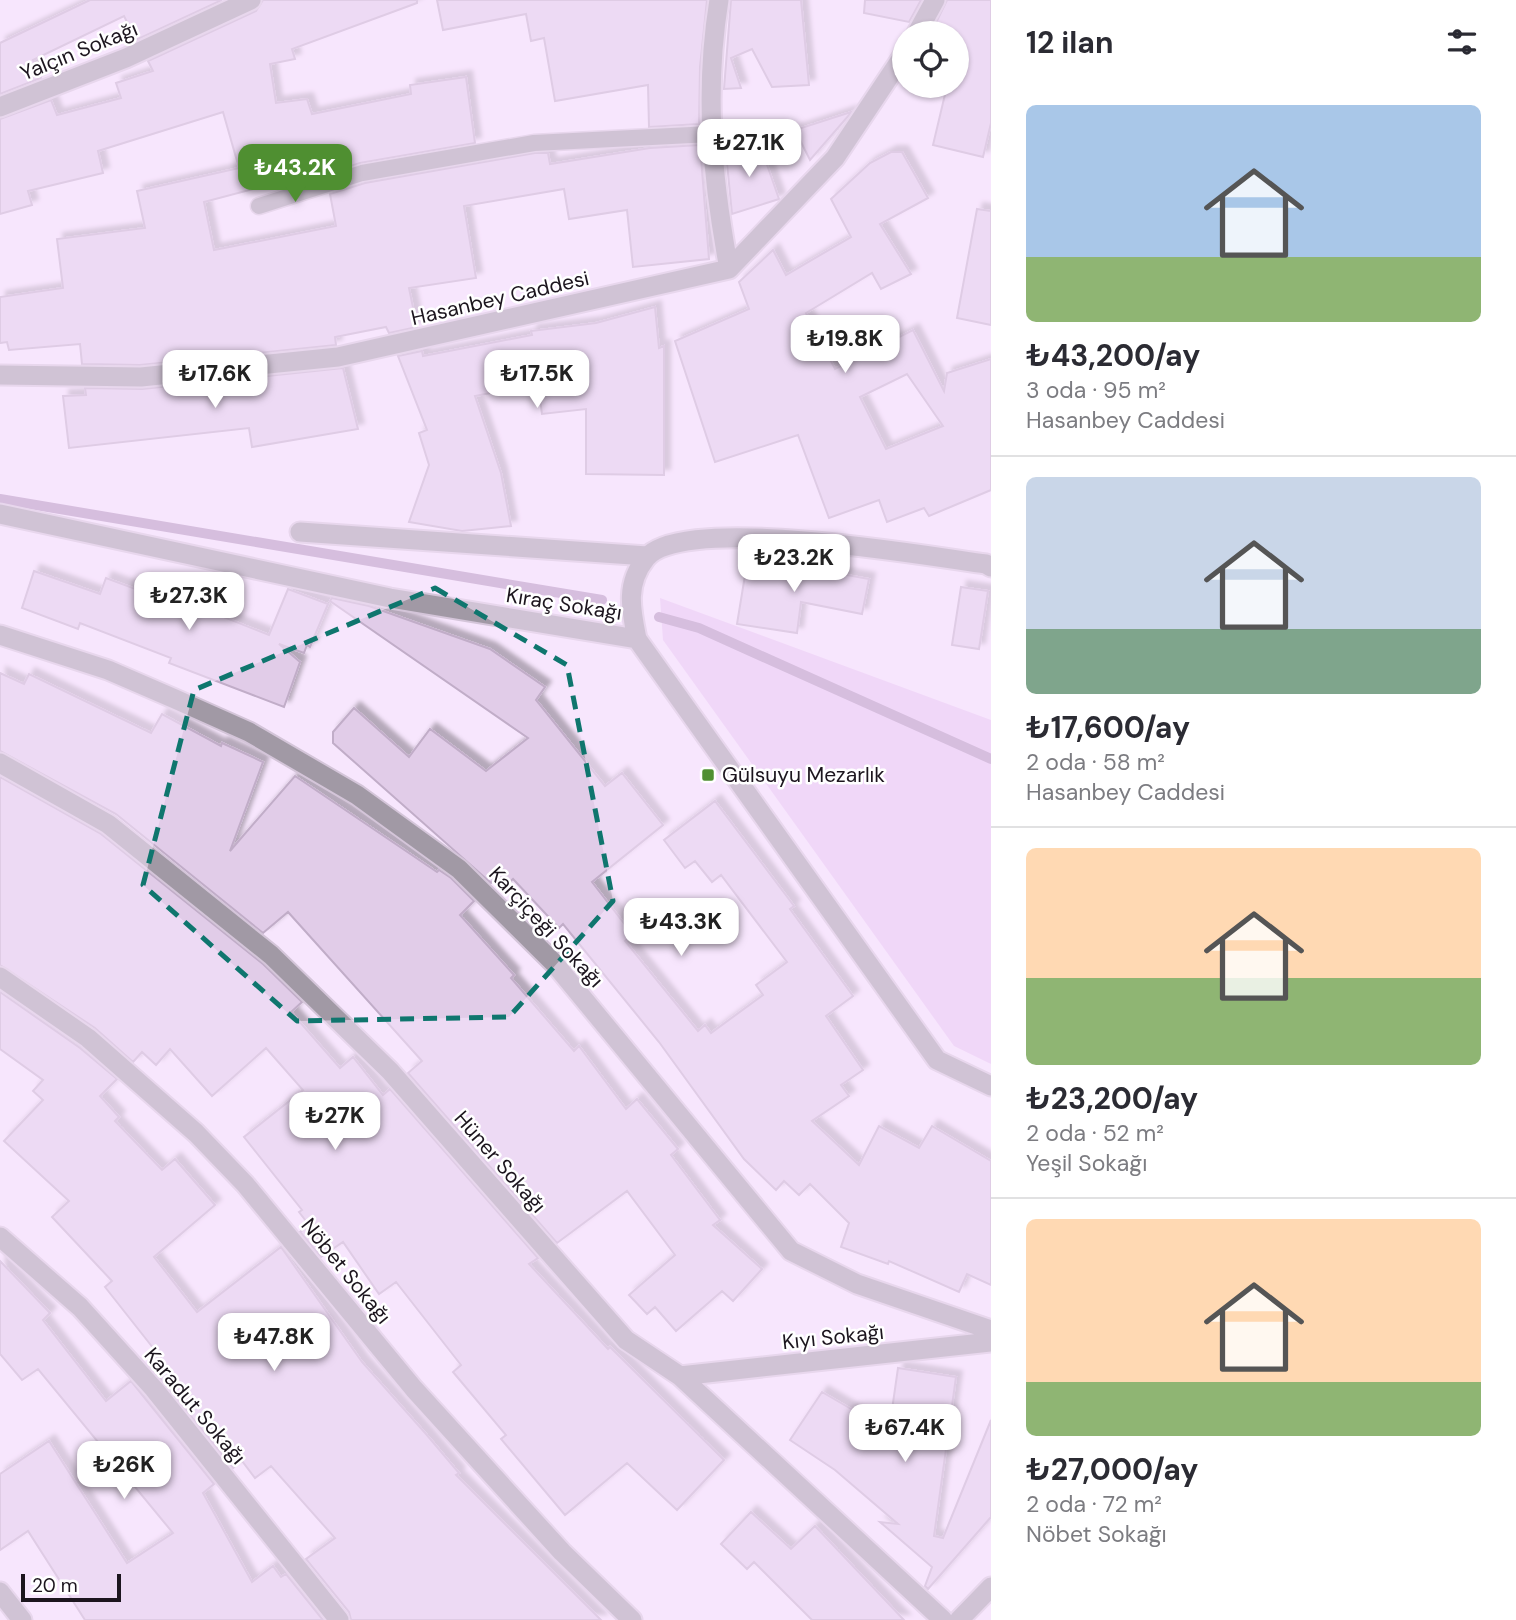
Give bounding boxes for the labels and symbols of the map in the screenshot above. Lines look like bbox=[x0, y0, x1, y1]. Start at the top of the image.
street label: Yalçın Sokağı bbox=[16, 15, 142, 87]
pin: ₺27.1K bbox=[692, 120, 806, 179]
pin: ₺43.2K bbox=[238, 144, 352, 204]
street label: Hasanbey Caddesi bbox=[408, 264, 592, 332]
pin: ₺19.8K bbox=[788, 316, 902, 375]
pin: ₺17.6K bbox=[158, 350, 272, 410]
pin: ₺17.5K bbox=[480, 350, 594, 410]
pin: ₺23.2K bbox=[737, 534, 851, 594]
pin: ₺27.3K bbox=[132, 572, 246, 632]
street label: Kıraç Sokağı bbox=[504, 581, 624, 627]
place label: Gülsuyu Mezarlık bbox=[722, 761, 885, 789]
marker: Gülsuyu Mezarlık bbox=[700, 767, 716, 783]
street label: Karçiçeği Sokağı bbox=[483, 860, 609, 994]
pin: ₺43.3K bbox=[624, 898, 738, 958]
pin: ₺27K bbox=[294, 1092, 376, 1152]
street label: Hüner Sokağı bbox=[448, 1105, 552, 1219]
street label: Nöbet Sokağı bbox=[295, 1212, 397, 1330]
pin: ₺47.8K bbox=[217, 1314, 331, 1373]
street label: Kıyı Sokağı bbox=[781, 1318, 885, 1356]
street label: Karadut Sokağı bbox=[138, 1342, 252, 1470]
pin: ₺67.4K bbox=[848, 1404, 962, 1464]
pin: ₺26K bbox=[83, 1442, 165, 1501]
scale bar bbox=[21, 1571, 121, 1603]

